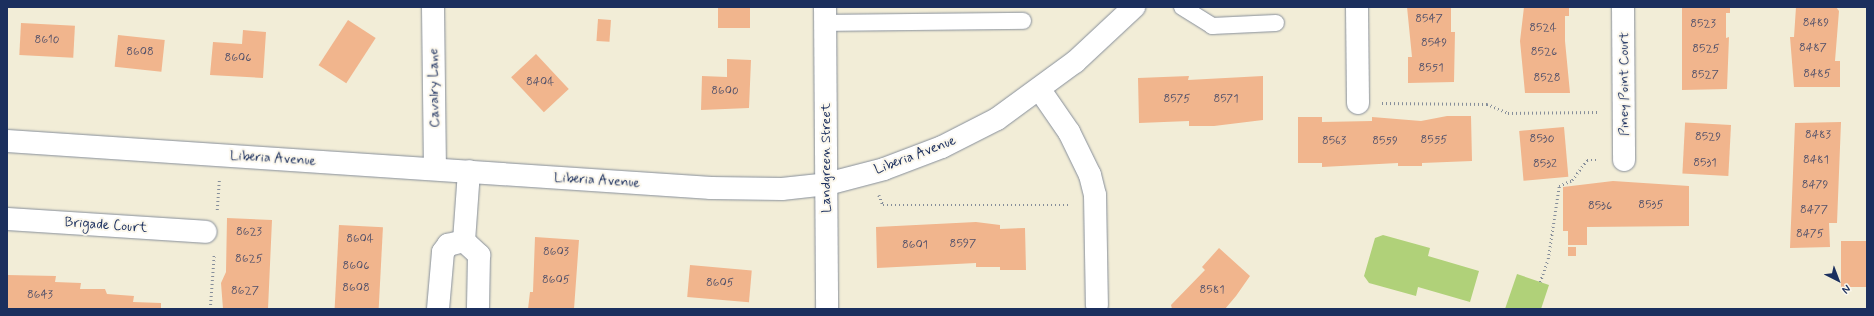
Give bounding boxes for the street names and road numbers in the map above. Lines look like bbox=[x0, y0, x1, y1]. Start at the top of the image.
street label: Piney Point Court bbox=[1616, 32, 1632, 136]
street label: Cavalry Lane bbox=[425, 48, 443, 128]
street label: Landgreen Street bbox=[818, 103, 834, 213]
street label: Liberia Avenue bbox=[871, 131, 959, 179]
street label: Liberia Avenue bbox=[228, 147, 318, 169]
street label: Liberia Avenue bbox=[552, 169, 642, 191]
street label: Brigade Court bbox=[64, 214, 148, 236]

